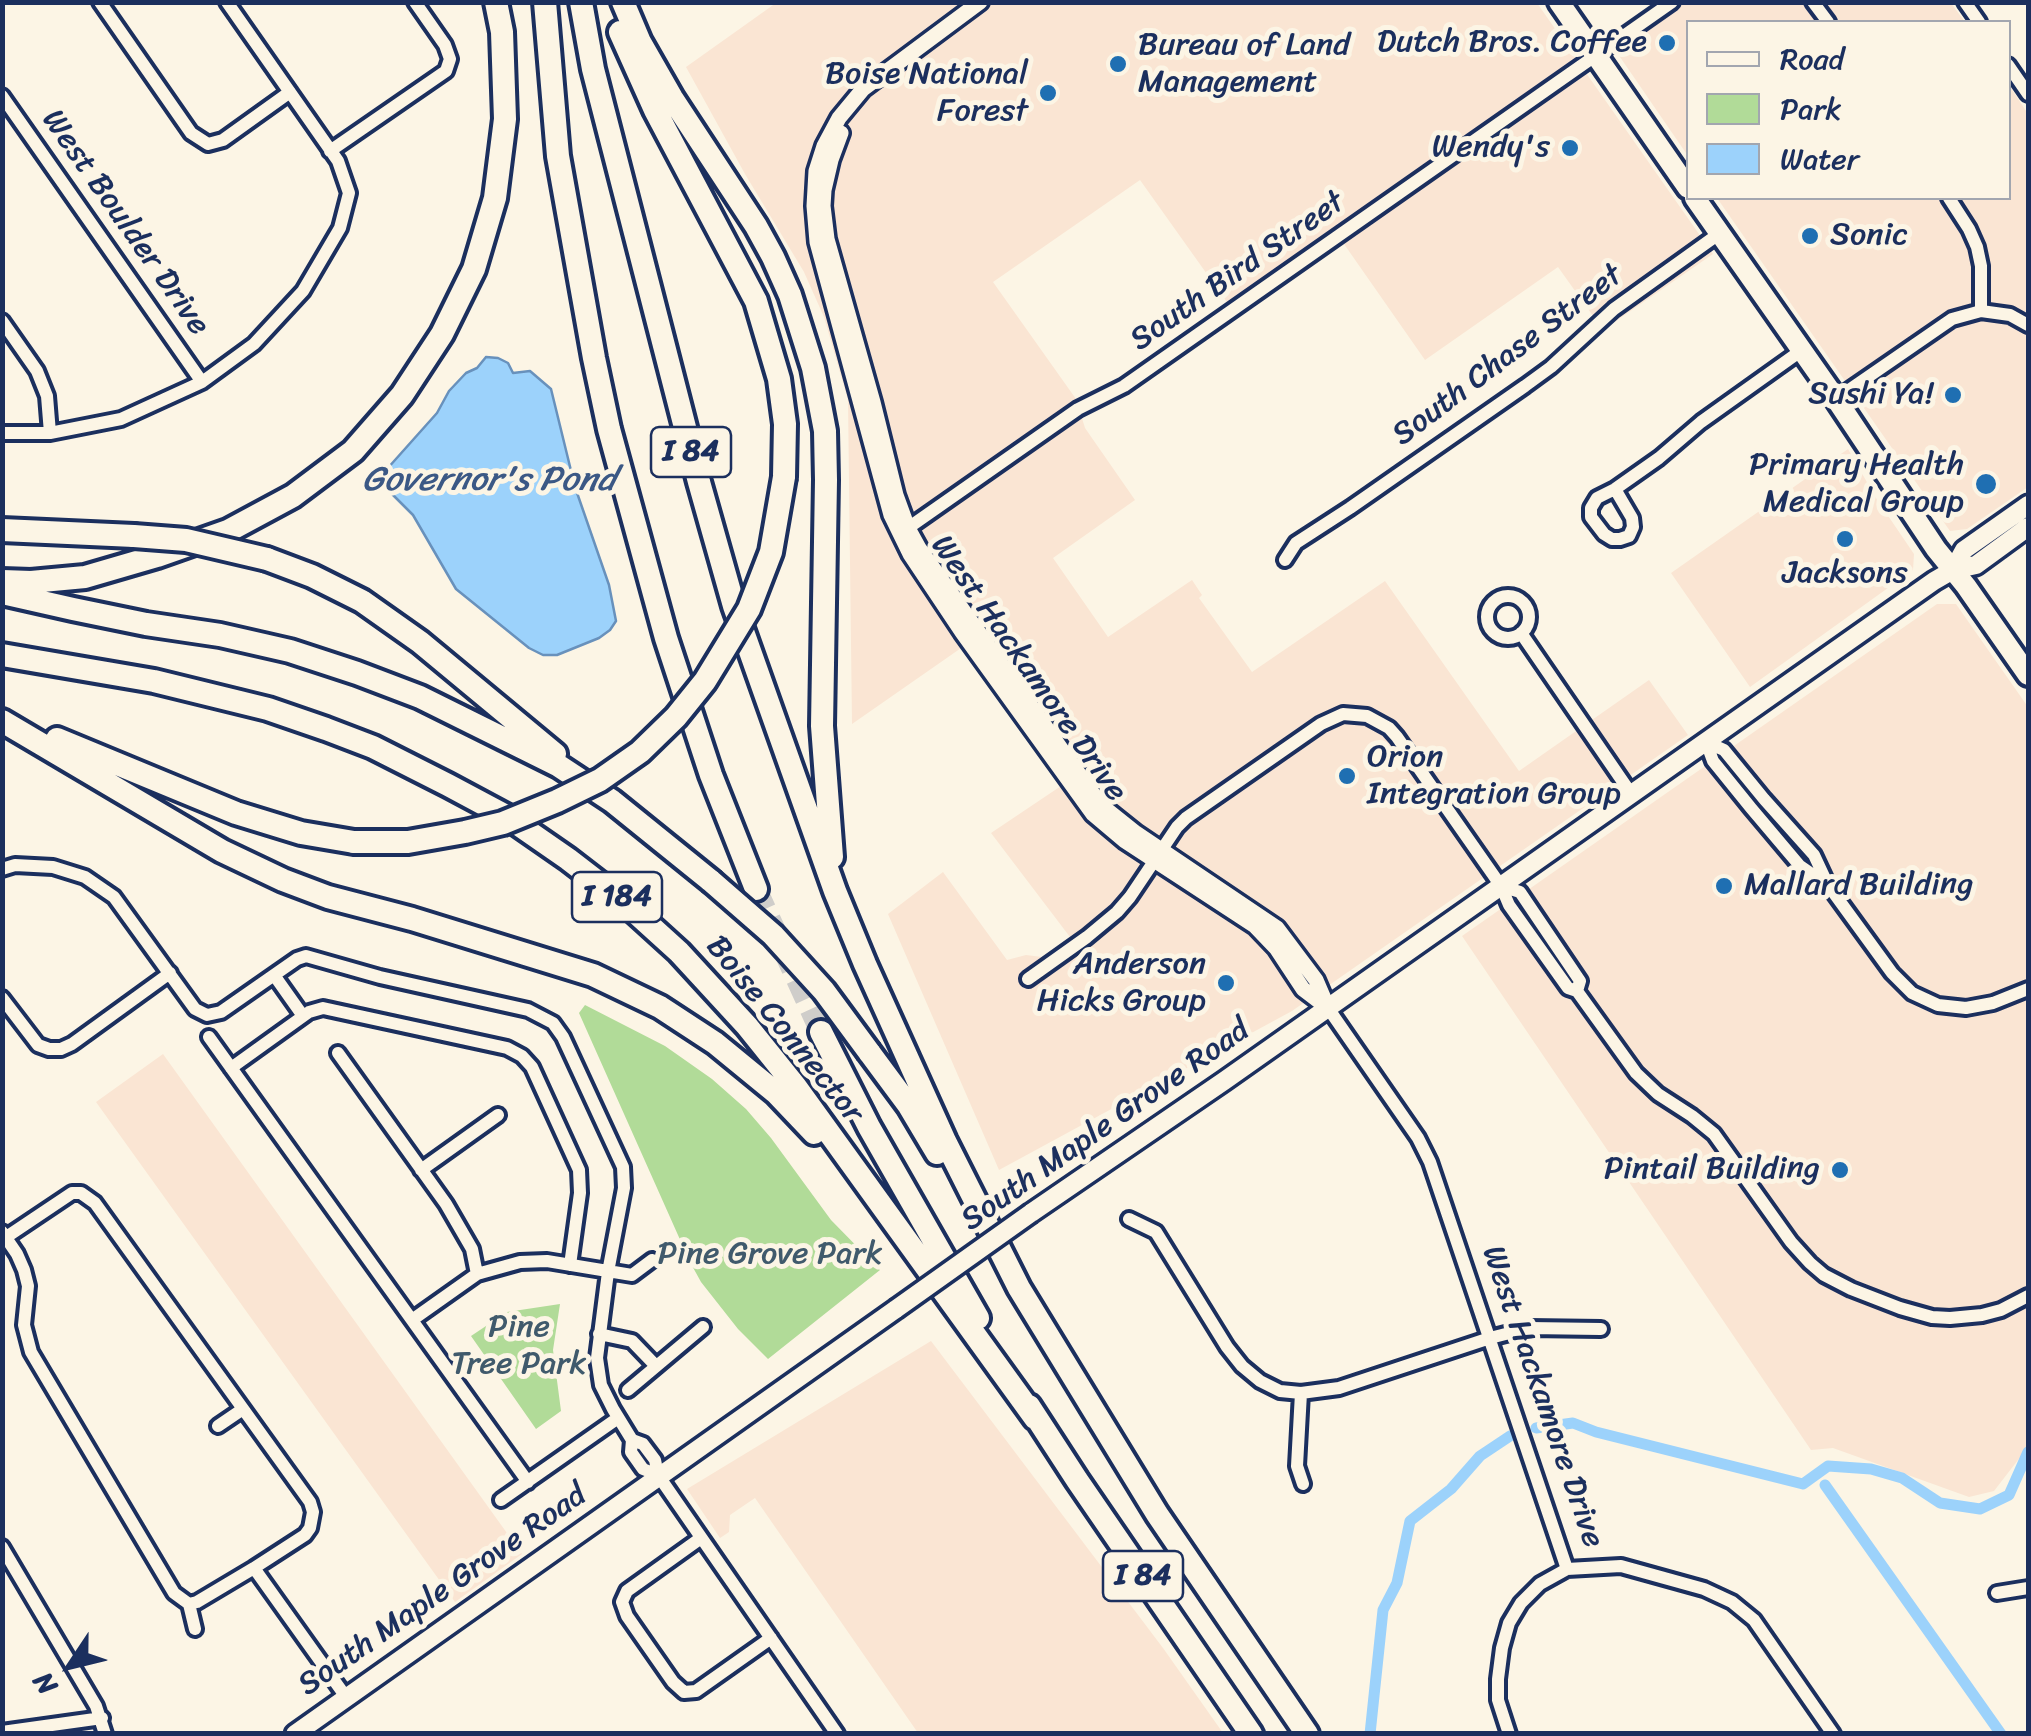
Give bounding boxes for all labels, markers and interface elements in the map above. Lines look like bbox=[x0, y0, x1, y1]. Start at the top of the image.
legend bbox=[1686, 20, 2011, 200]
place label: Dutch Bros. Coffee bbox=[1377, 24, 1647, 62]
place label: Bureau of Land Management bbox=[1138, 27, 1350, 102]
marker: Dutch Bros. Coffee bbox=[1656, 32, 1678, 54]
text: Road bbox=[1780, 32, 1844, 86]
marker: Bureau of Land Management bbox=[1107, 53, 1129, 75]
place label: Boise National Forest bbox=[825, 56, 1028, 131]
marker: Boise National Forest bbox=[1037, 82, 1059, 104]
text: Park bbox=[1780, 82, 1842, 136]
street label: West Boulder Drive bbox=[33, 103, 217, 343]
place label: Wendy's bbox=[1432, 129, 1550, 167]
text: Water bbox=[1780, 132, 1859, 186]
marker: Wendy's bbox=[1559, 137, 1581, 159]
street label: South Bird Street bbox=[1123, 184, 1353, 360]
place label: Sonic bbox=[1830, 217, 1908, 255]
marker: Sonic bbox=[1799, 225, 1821, 247]
street label: South Chase Street bbox=[1385, 257, 1631, 455]
place label: Sushi Ya! bbox=[1808, 376, 1933, 414]
marker: Sushi Ya! bbox=[1942, 384, 1964, 406]
road number: I 84 bbox=[651, 427, 731, 477]
place label: Primary Health Medical Group bbox=[1749, 447, 1964, 522]
water label: Governor's Pond bbox=[362, 460, 616, 502]
marker: Primary Health Medical Group bbox=[1973, 471, 1999, 497]
street label: West Hackamore Drive bbox=[921, 528, 1135, 810]
marker: Jacksons bbox=[1834, 528, 1856, 550]
place label: Jacksons bbox=[1782, 555, 1908, 593]
place label: Orion Integration Group bbox=[1367, 739, 1621, 814]
marker: Orion Integration Group bbox=[1336, 765, 1358, 787]
place label: Mallard Building bbox=[1744, 867, 1973, 905]
road number: I 184 bbox=[572, 872, 662, 922]
marker: Mallard Building bbox=[1713, 875, 1735, 897]
street label: Boise Connector bbox=[697, 929, 871, 1131]
place label: Anderson Hicks Group bbox=[1037, 946, 1206, 1021]
marker: Anderson Hicks Group bbox=[1215, 972, 1237, 994]
street label: South Maple Grove Road bbox=[954, 1012, 1258, 1240]
place label: Pintail Building bbox=[1604, 1151, 1820, 1189]
marker: Pintail Building bbox=[1829, 1159, 1851, 1181]
park label: Pine Grove Park bbox=[658, 1236, 882, 1274]
street label: West Hackamore Drive bbox=[1472, 1241, 1612, 1553]
park label: Pine Tree Park bbox=[452, 1309, 586, 1384]
street label: South Maple Grove Road bbox=[291, 1477, 595, 1705]
road number: I 84 bbox=[1103, 1551, 1183, 1601]
north arrow bbox=[20, 1616, 120, 1716]
text: N bbox=[19, 1661, 71, 1705]

